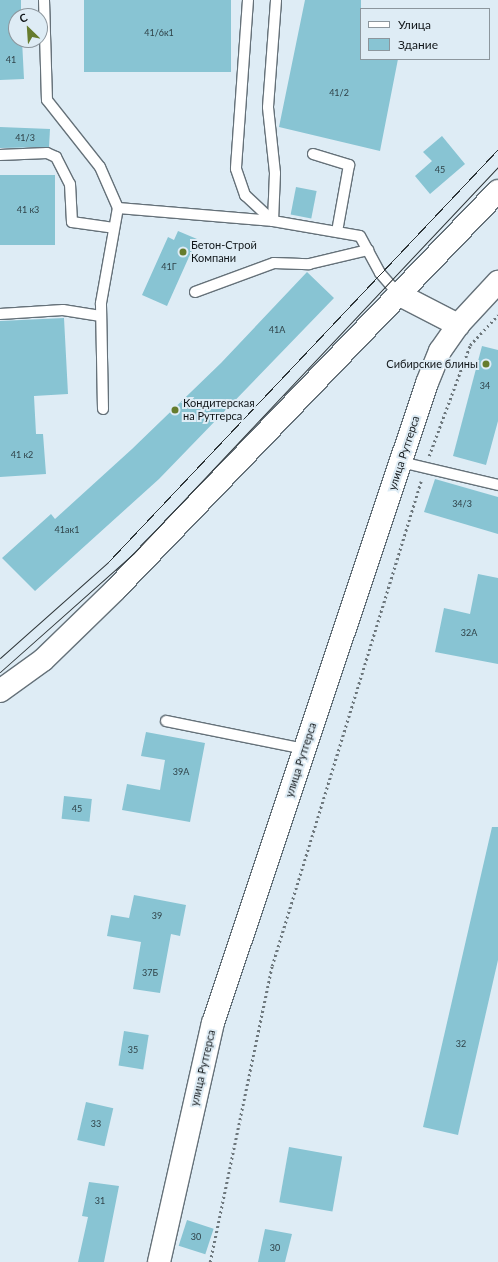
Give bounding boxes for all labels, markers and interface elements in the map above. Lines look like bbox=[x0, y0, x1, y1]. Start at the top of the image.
north arrow bbox=[8, 8, 48, 48]
legend bbox=[360, 8, 490, 60]
text: С bbox=[17, 10, 29, 25]
text: Улица bbox=[398, 17, 431, 32]
house number: 41/6к1 bbox=[144, 28, 174, 38]
text: Здание bbox=[398, 37, 438, 52]
house number: 41 bbox=[6, 55, 16, 65]
house number: 41/2 bbox=[329, 88, 349, 98]
house number: 41/3 bbox=[15, 133, 35, 143]
house number: 45 bbox=[435, 165, 445, 175]
house number: 41 к3 bbox=[17, 205, 39, 215]
place label: Бетон-Строй Компани bbox=[191, 239, 257, 265]
marker: Бетон-Строй Компани bbox=[178, 247, 188, 257]
house number: 41Г bbox=[161, 262, 177, 272]
house number: 41А bbox=[269, 325, 285, 335]
place label: Сибирские блины bbox=[386, 357, 478, 371]
marker: Сибирские блины bbox=[481, 359, 491, 369]
house number: 34 bbox=[480, 381, 490, 391]
place label: Кондитерская на Рутгерса bbox=[183, 397, 255, 423]
marker: Кондитерская на Рутгерса bbox=[170, 405, 180, 415]
street label: улица Рутгерса bbox=[386, 414, 422, 492]
house number: 41 к2 bbox=[11, 450, 33, 460]
house number: 34/3 bbox=[452, 499, 472, 509]
house number: 41ак1 bbox=[55, 525, 79, 535]
house number: 32А bbox=[461, 628, 477, 638]
street label: улица Рутгерса bbox=[283, 721, 319, 799]
house number: 39А bbox=[173, 767, 189, 777]
house number: 45 bbox=[72, 804, 82, 814]
house number: 39 bbox=[152, 911, 162, 921]
house number: 37Б bbox=[142, 968, 158, 978]
street label: улица Рутгерса bbox=[188, 1029, 218, 1107]
house number: 32 bbox=[456, 1039, 466, 1049]
house number: 35 bbox=[128, 1045, 138, 1055]
house number: 33 bbox=[91, 1119, 101, 1129]
house number: 31 bbox=[95, 1196, 105, 1206]
house number: 30 bbox=[191, 1232, 201, 1242]
house number: 30 bbox=[270, 1243, 280, 1253]

